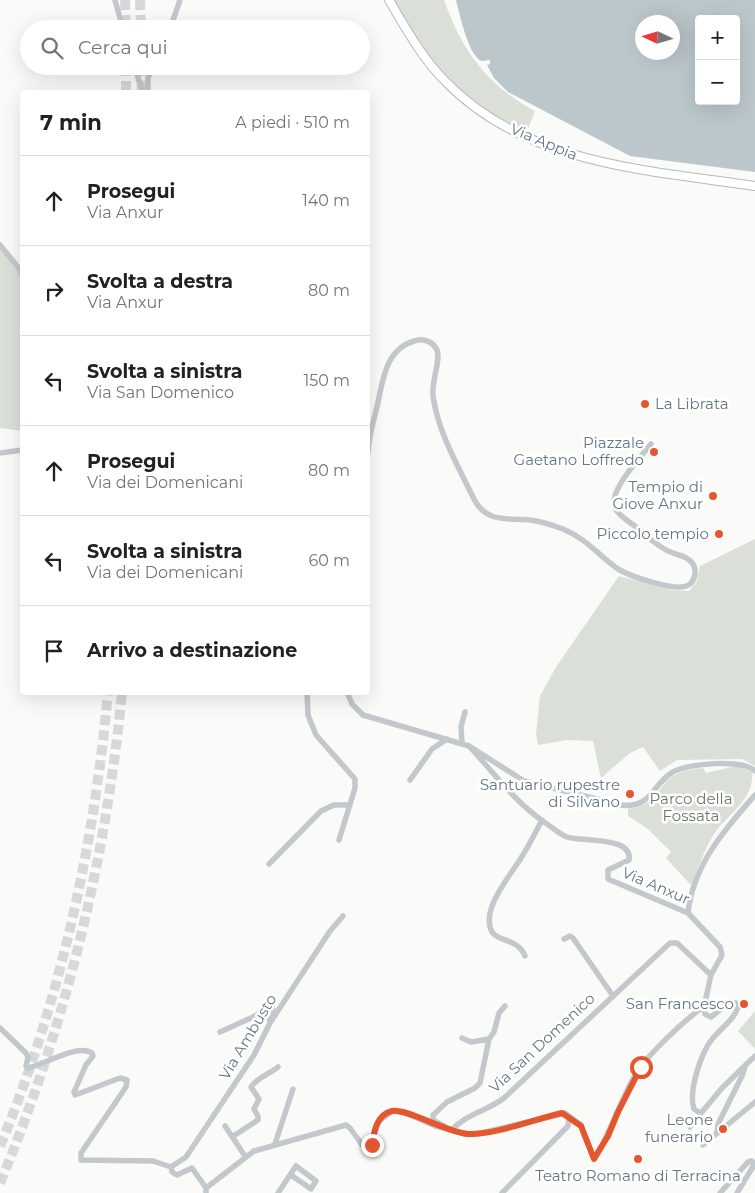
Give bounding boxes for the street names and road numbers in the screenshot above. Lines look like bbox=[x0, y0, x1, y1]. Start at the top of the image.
street label: Via Appia bbox=[508, 119, 581, 164]
street label: Via Anxur bbox=[619, 863, 693, 908]
street label: Via San Domenico bbox=[485, 989, 599, 1097]
street label: Via Ambusto bbox=[215, 990, 281, 1083]

